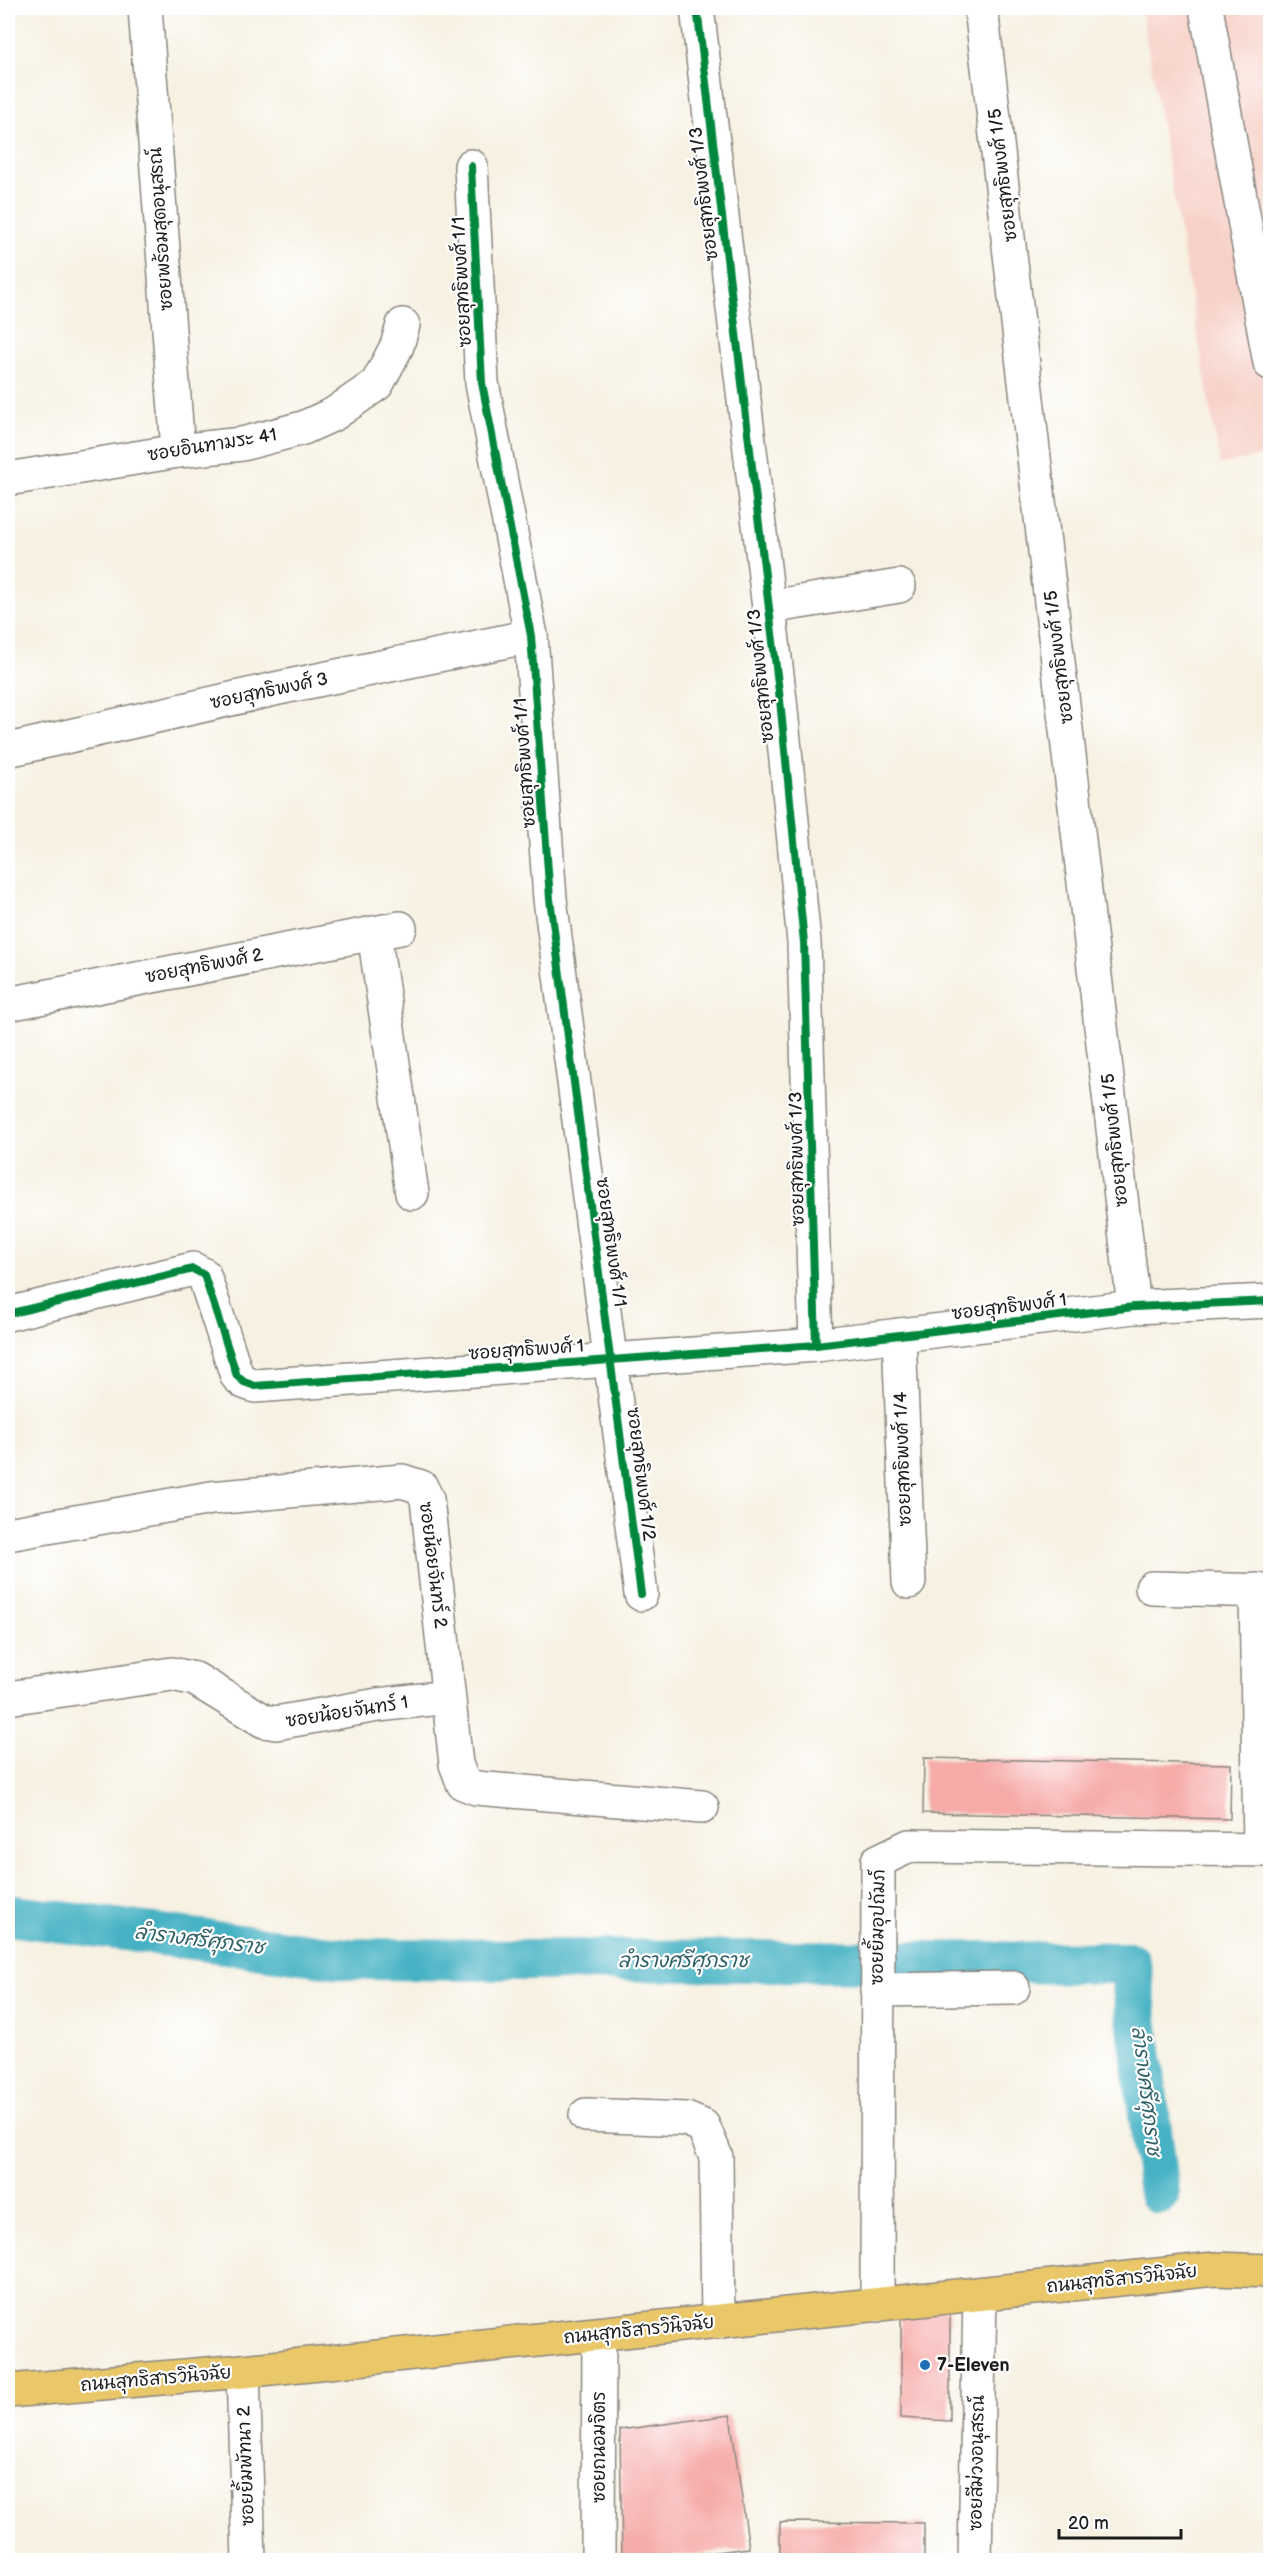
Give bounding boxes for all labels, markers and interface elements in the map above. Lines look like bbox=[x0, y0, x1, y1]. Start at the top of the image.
street label: ซอยสุทธิพงศ์ 1/5 bbox=[981, 107, 1025, 243]
street label: ซอยสุทธิพงศ์ 1/3 bbox=[682, 125, 726, 263]
street label: ซอยพร้อมสุดอนุสรณ์ bbox=[142, 146, 180, 312]
street label: ซอยสุทธิพงศ์ 1/1 bbox=[445, 216, 479, 348]
street label: ซอยอินทามระ 41 bbox=[146, 423, 278, 466]
street label: ซอยสุทธิพงศ์ 1/5 bbox=[1037, 589, 1081, 725]
street label: ซอยสุทธิพงศ์ 1/3 bbox=[741, 607, 781, 745]
street label: ซอยสุทธิพงศ์ 3 bbox=[208, 665, 330, 717]
street label: ซอยสุทธิพงศ์ 1/1 bbox=[507, 697, 543, 829]
street label: ซอยสุทธิพงศ์ 2 bbox=[143, 941, 266, 991]
street label: ซอยสุทธิพงศ์ 1/5 bbox=[1095, 1072, 1135, 1208]
street label: ซอยสุทธิพงศ์ 1/3 bbox=[782, 1091, 812, 1227]
street label: ซอยสุทธิพงศ์ 1/1 bbox=[589, 1175, 633, 1309]
street label: ซอยสุทธิพงศ์ 1 bbox=[950, 1287, 1068, 1327]
street label: ซอยสุทธิพงศ์ 1 bbox=[467, 1332, 585, 1368]
street label: ซอยสุทธิพงศ์ 1/4 bbox=[887, 1391, 919, 1527]
street label: ซอยสุทธิพงศ์ 1/2 bbox=[619, 1406, 663, 1543]
street label: ซอยน้อยจันทร์ 2 bbox=[415, 1500, 454, 1630]
street label: ซอยน้อยจันทร์ 1 bbox=[284, 1689, 410, 1732]
street label: ซอยยิ้มอุปถัมภ์ bbox=[860, 1868, 893, 1985]
water label: ลำรางศรีศุภราช bbox=[133, 1919, 268, 1962]
water label: ลำรางศรีศุภราช bbox=[618, 1948, 751, 1975]
water label: ลำรางศรีศุภราช bbox=[1124, 2025, 1167, 2160]
street label: ถนนสุทธิสารวินิจฉัย bbox=[1045, 2260, 1199, 2300]
street label: ถนนสุทธิสารวินิจฉัย bbox=[562, 2311, 716, 2351]
place label: 7-Eleven bbox=[937, 2355, 1009, 2376]
marker: 7-Eleven bbox=[918, 2358, 932, 2372]
street label: ถนนสุทธิสารวินิจฉัย bbox=[80, 2361, 233, 2399]
street label: ซอยถนอมจิตร bbox=[588, 2391, 610, 2503]
street label: ซอยสีม่วงอนุสรณ์ bbox=[962, 2395, 992, 2531]
street label: ซอยยิ้มพัทนา 2 bbox=[227, 2405, 259, 2527]
scale bar bbox=[1059, 2502, 1180, 2540]
text: 20 m bbox=[1068, 2513, 1109, 2534]

